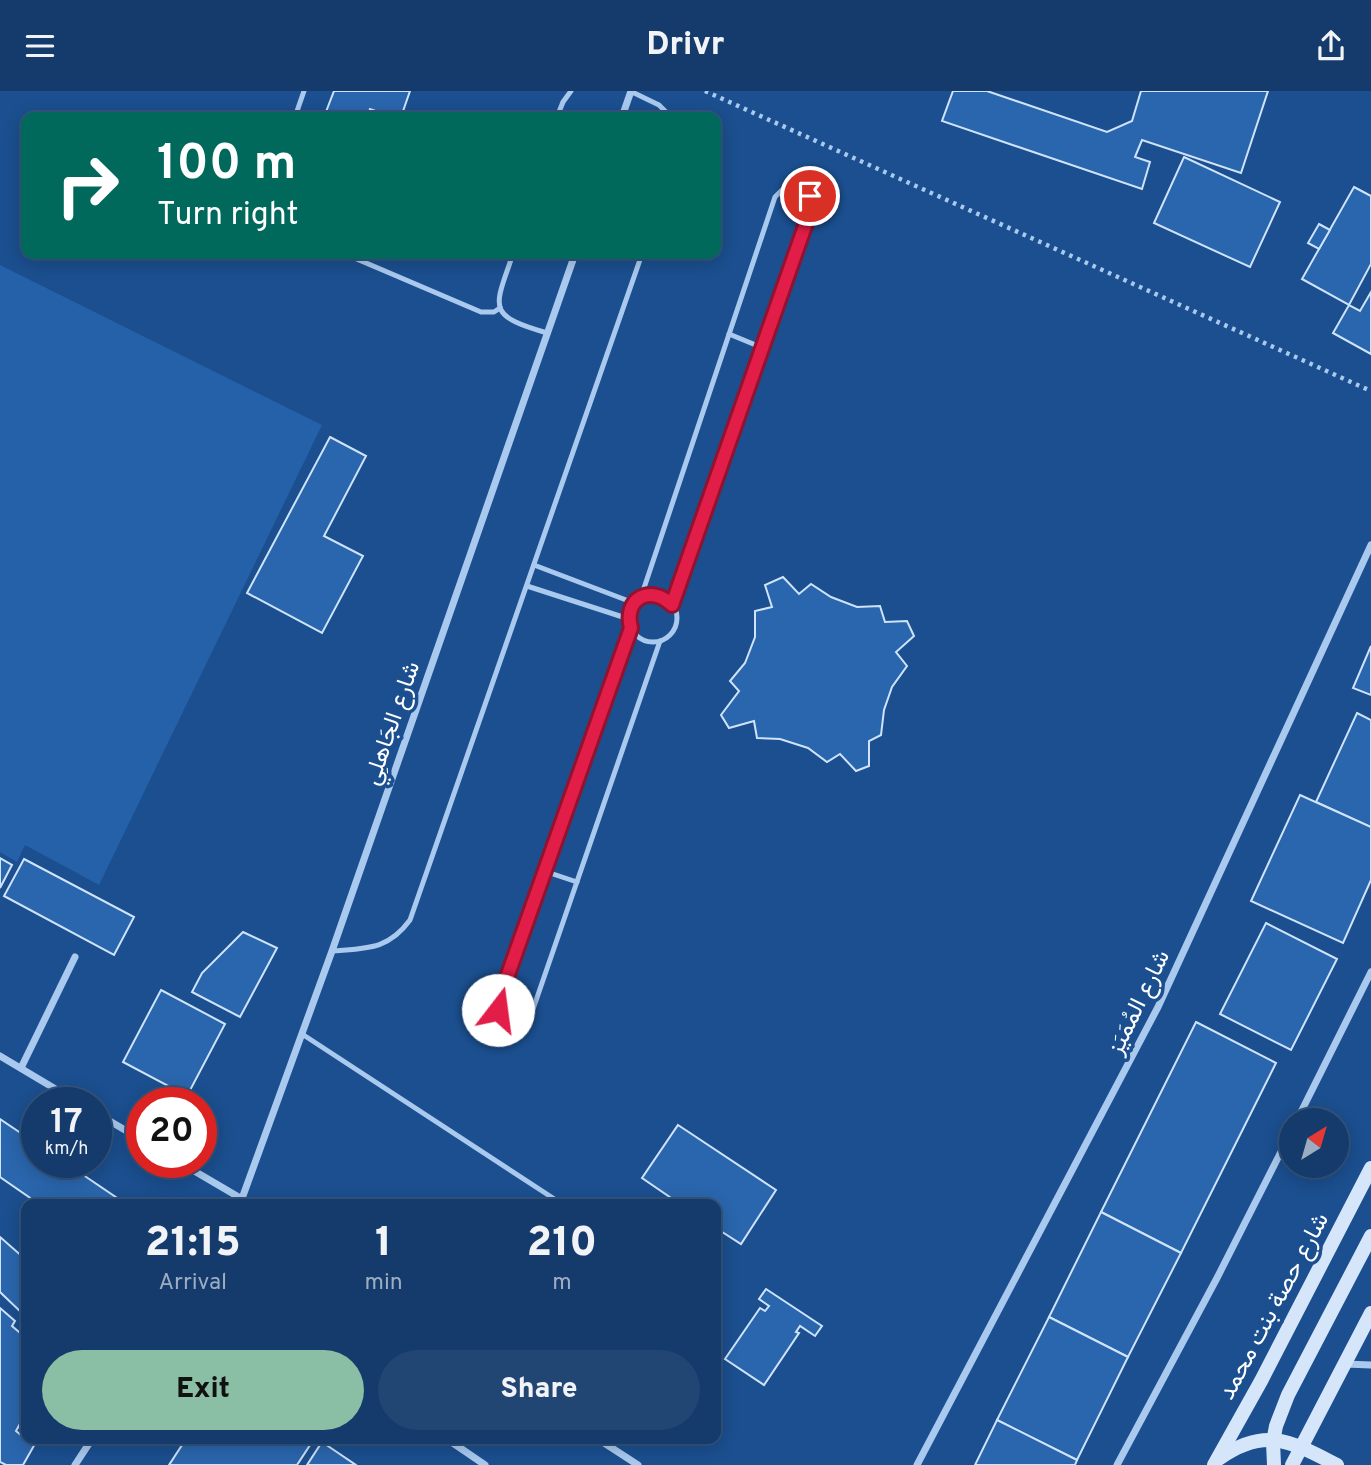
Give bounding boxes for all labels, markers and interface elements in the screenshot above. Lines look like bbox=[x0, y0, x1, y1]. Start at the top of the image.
text: Drivr bbox=[647, 26, 724, 66]
icon: menu bbox=[21, 27, 59, 65]
icon: share bbox=[1312, 27, 1350, 65]
text: 100 m bbox=[157, 135, 296, 197]
icon: right bbox=[42, 140, 133, 231]
pin bbox=[780, 166, 840, 226]
icon: arrive bbox=[791, 177, 829, 215]
text: Turn right bbox=[157, 196, 299, 236]
street label: شارع الجَاهلِي bbox=[358, 658, 430, 790]
street label: شارع المُمَيَز bbox=[1101, 946, 1178, 1061]
position arrow bbox=[461, 973, 535, 1047]
speed limit sign: 20 bbox=[126, 1087, 217, 1178]
text: 17 bbox=[50, 1101, 83, 1145]
north arrow bbox=[1279, 1108, 1349, 1178]
map controls bbox=[1279, 1108, 1349, 1178]
text: km/h bbox=[45, 1138, 88, 1161]
street label: شارع حصة بنت محمد bbox=[1213, 1208, 1337, 1406]
text: 21:15 bbox=[145, 1218, 241, 1271]
text: 1 bbox=[375, 1218, 392, 1271]
text: 210 bbox=[527, 1218, 597, 1271]
text: Arrival bbox=[158, 1269, 227, 1298]
text: min bbox=[365, 1269, 403, 1298]
text: m bbox=[552, 1269, 572, 1298]
button: Exit bbox=[42, 1350, 364, 1430]
button: Share bbox=[378, 1350, 700, 1430]

